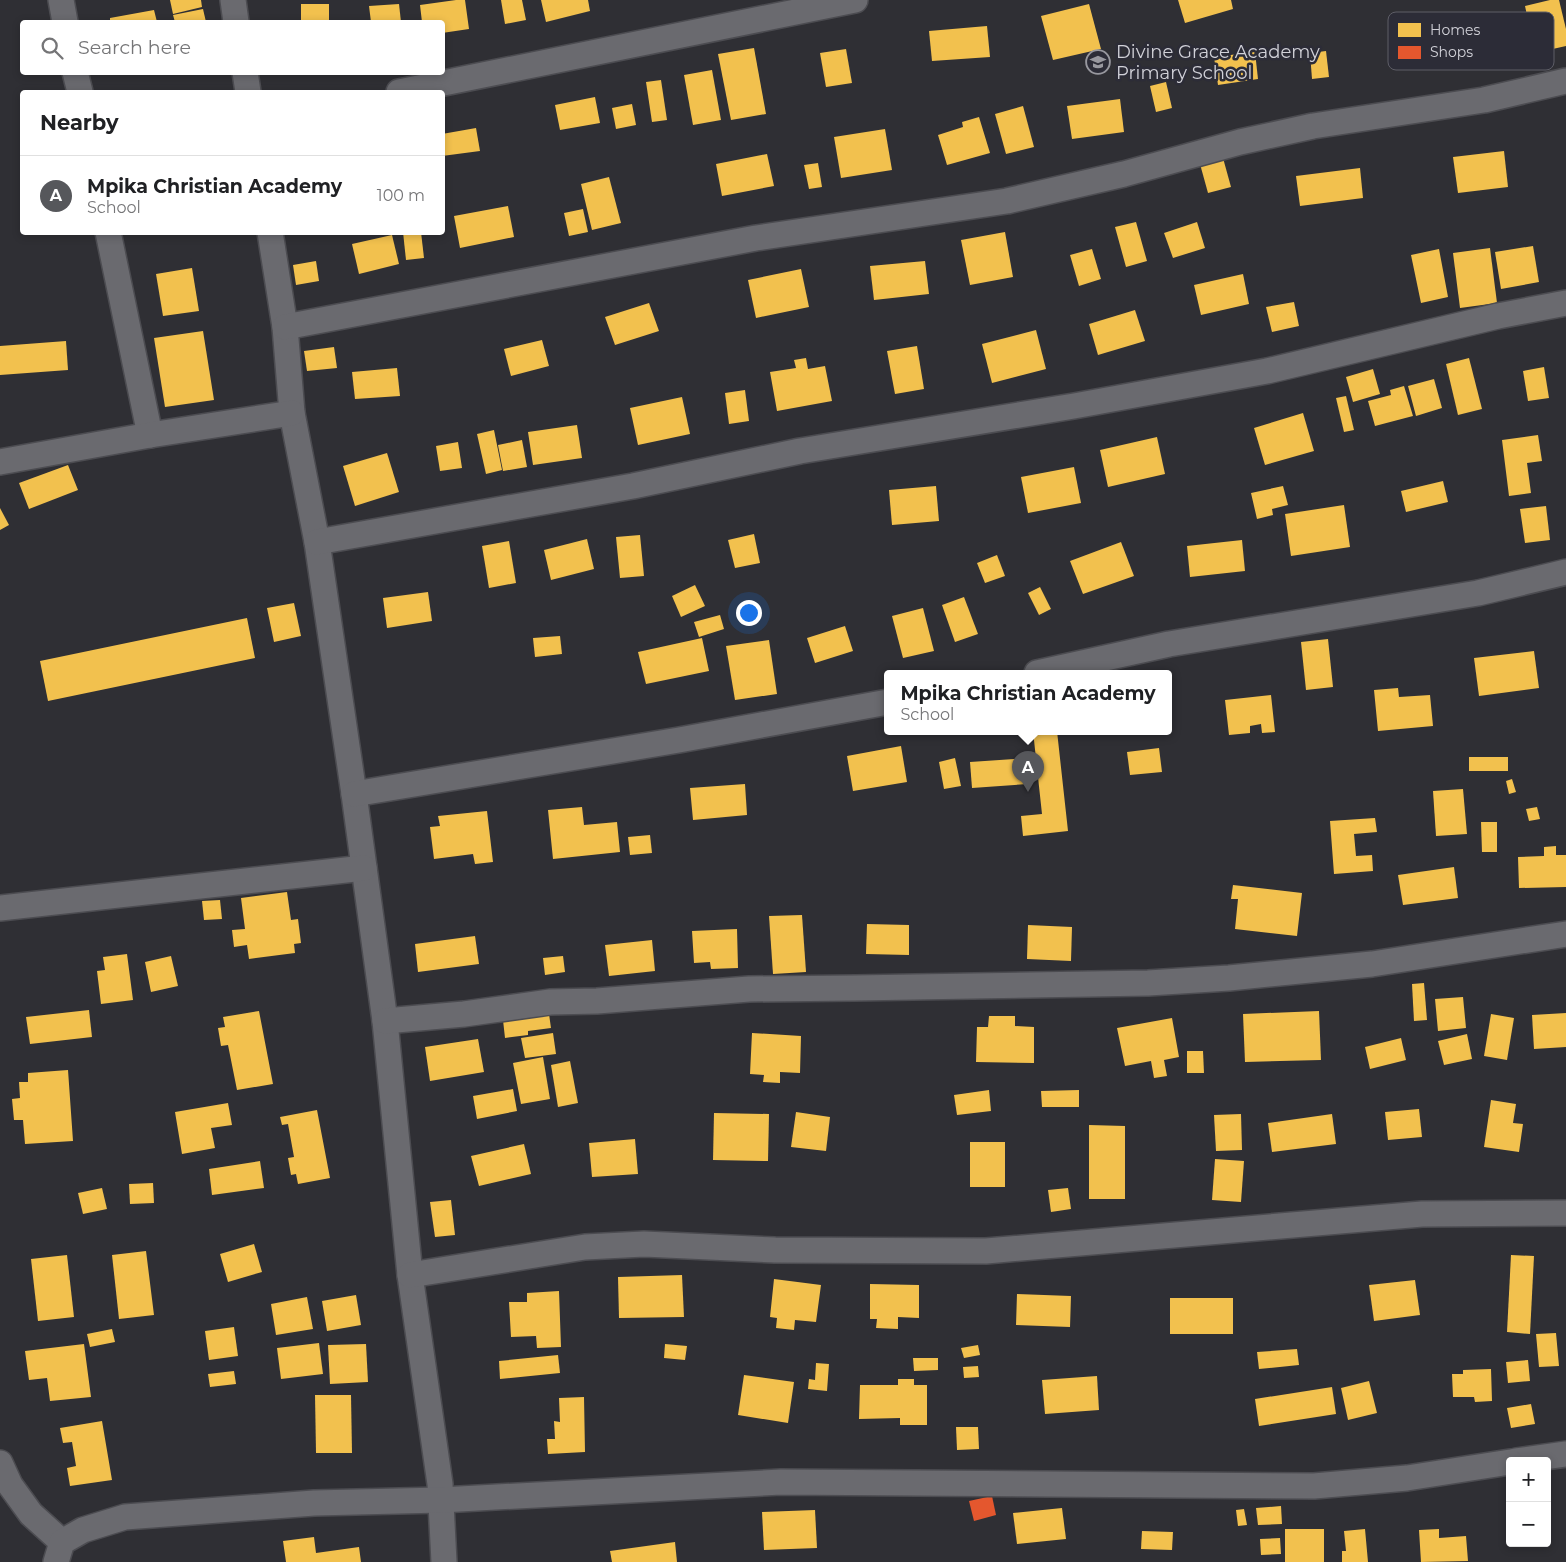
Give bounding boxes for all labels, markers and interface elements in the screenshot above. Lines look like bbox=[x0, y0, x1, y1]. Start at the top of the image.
legend bbox=[1388, 12, 1554, 70]
search box bbox=[20, 20, 445, 75]
text: Homes bbox=[1430, 21, 1480, 39]
icon: search bbox=[38, 34, 66, 62]
text: Search here bbox=[78, 36, 191, 59]
place label: Divine Grace Academy Primary School bbox=[1116, 41, 1320, 84]
text: Shops bbox=[1430, 43, 1473, 61]
school or university icon: Divine Grace Academy Primary School bbox=[1085, 49, 1111, 75]
text: Nearby bbox=[40, 110, 119, 135]
text: Mpika Christian Academy bbox=[87, 175, 342, 198]
text: A bbox=[50, 186, 62, 205]
text: 100 m bbox=[377, 186, 425, 205]
text: School bbox=[87, 198, 141, 217]
your location bbox=[736, 600, 762, 626]
popup bbox=[884, 670, 1172, 735]
text: Mpika Christian Academy bbox=[900, 682, 1156, 705]
text: School bbox=[900, 705, 954, 724]
pin: A bbox=[1012, 751, 1044, 792]
map controls bbox=[1506, 1457, 1551, 1547]
button: + bbox=[1506, 1457, 1551, 1502]
button: − bbox=[1506, 1502, 1551, 1547]

